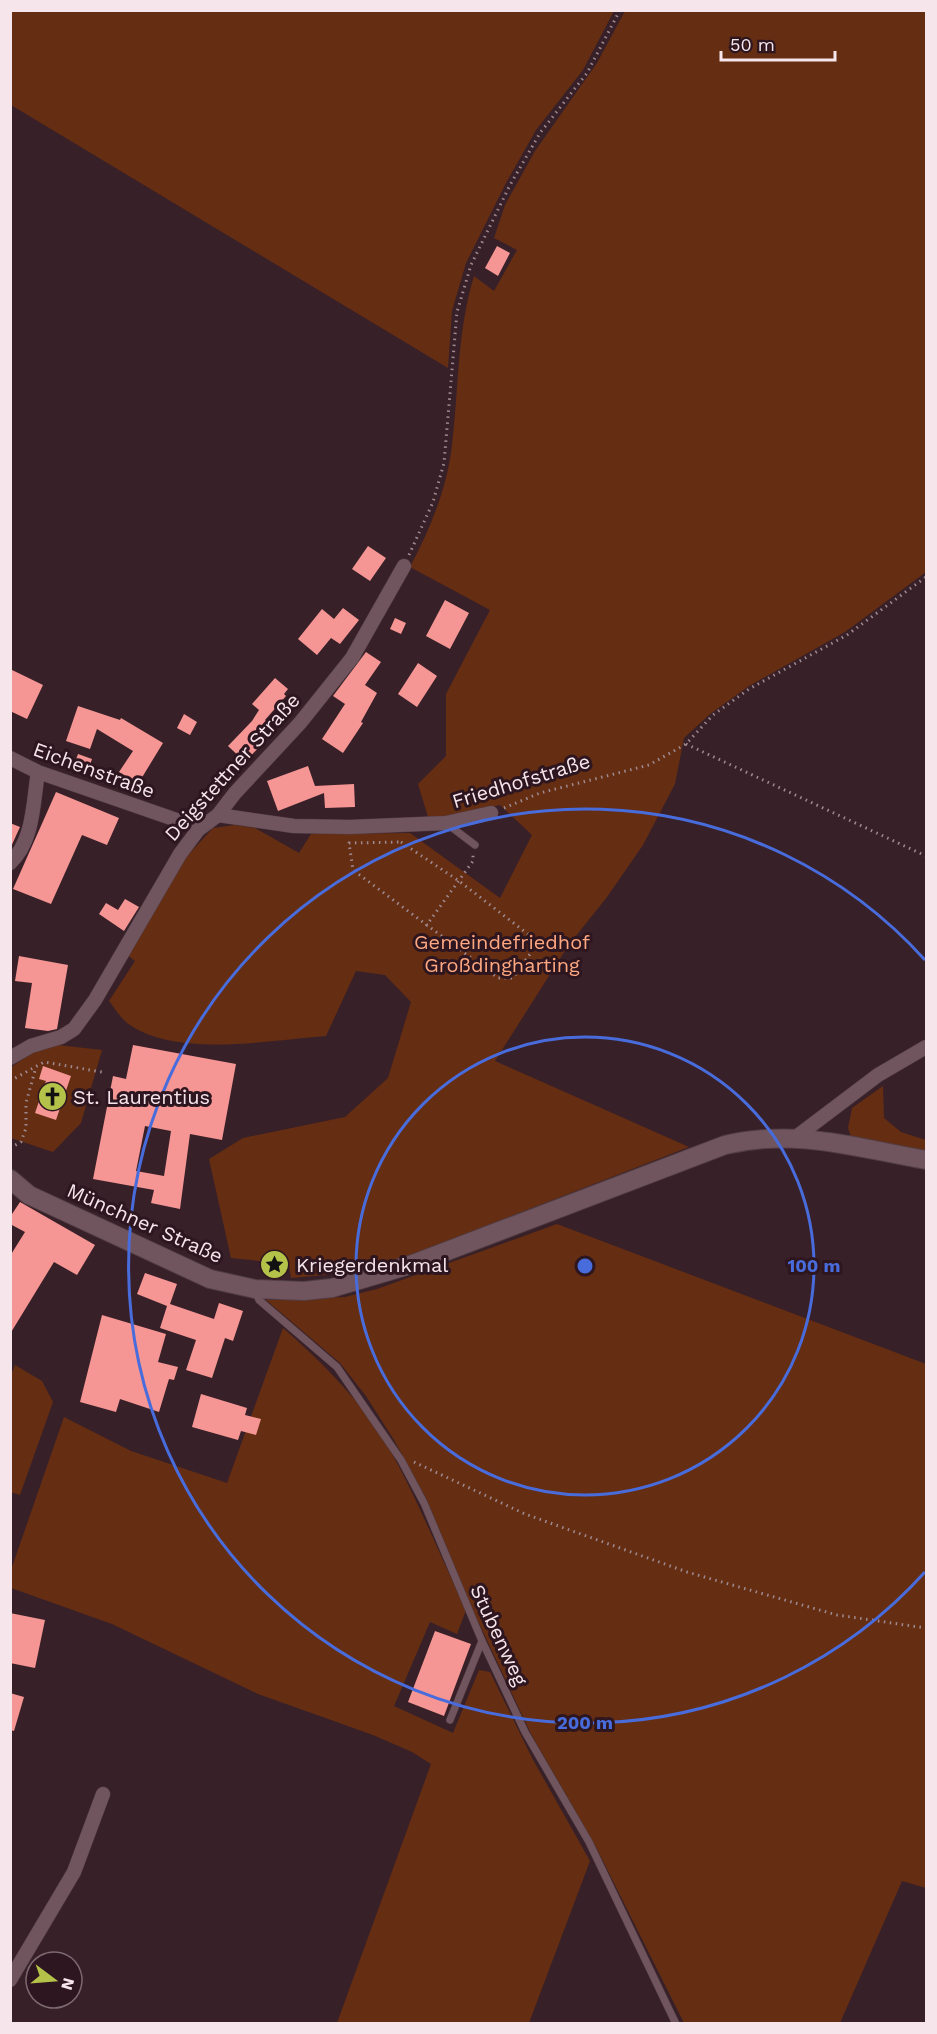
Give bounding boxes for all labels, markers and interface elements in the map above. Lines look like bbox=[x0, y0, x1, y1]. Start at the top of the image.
scale bar bbox=[721, 24, 835, 62]
text: 50 m bbox=[730, 34, 775, 55]
street label: Deigstettner Straße bbox=[159, 688, 305, 846]
street label: Eichenstraße bbox=[30, 737, 158, 803]
street label: Friedhofstraße bbox=[449, 749, 593, 813]
park label: Gemeindefriedhof Großdingharting bbox=[414, 930, 590, 977]
church icon: St. Laurentius bbox=[36, 1081, 68, 1113]
place label: St. Laurentius bbox=[73, 1085, 210, 1109]
street label: Münchner Straße bbox=[63, 1178, 227, 1268]
place icon: Kriegerdenkmal bbox=[259, 1249, 291, 1281]
place label: Kriegerdenkmal bbox=[296, 1253, 448, 1277]
text: 100 m bbox=[787, 1255, 841, 1276]
centre of rings bbox=[575, 1256, 595, 1276]
street label: Stubenweg bbox=[465, 1581, 533, 1690]
text: 200 m bbox=[557, 1712, 613, 1733]
north arrow bbox=[24, 1950, 84, 2010]
text: N bbox=[57, 1976, 79, 1992]

